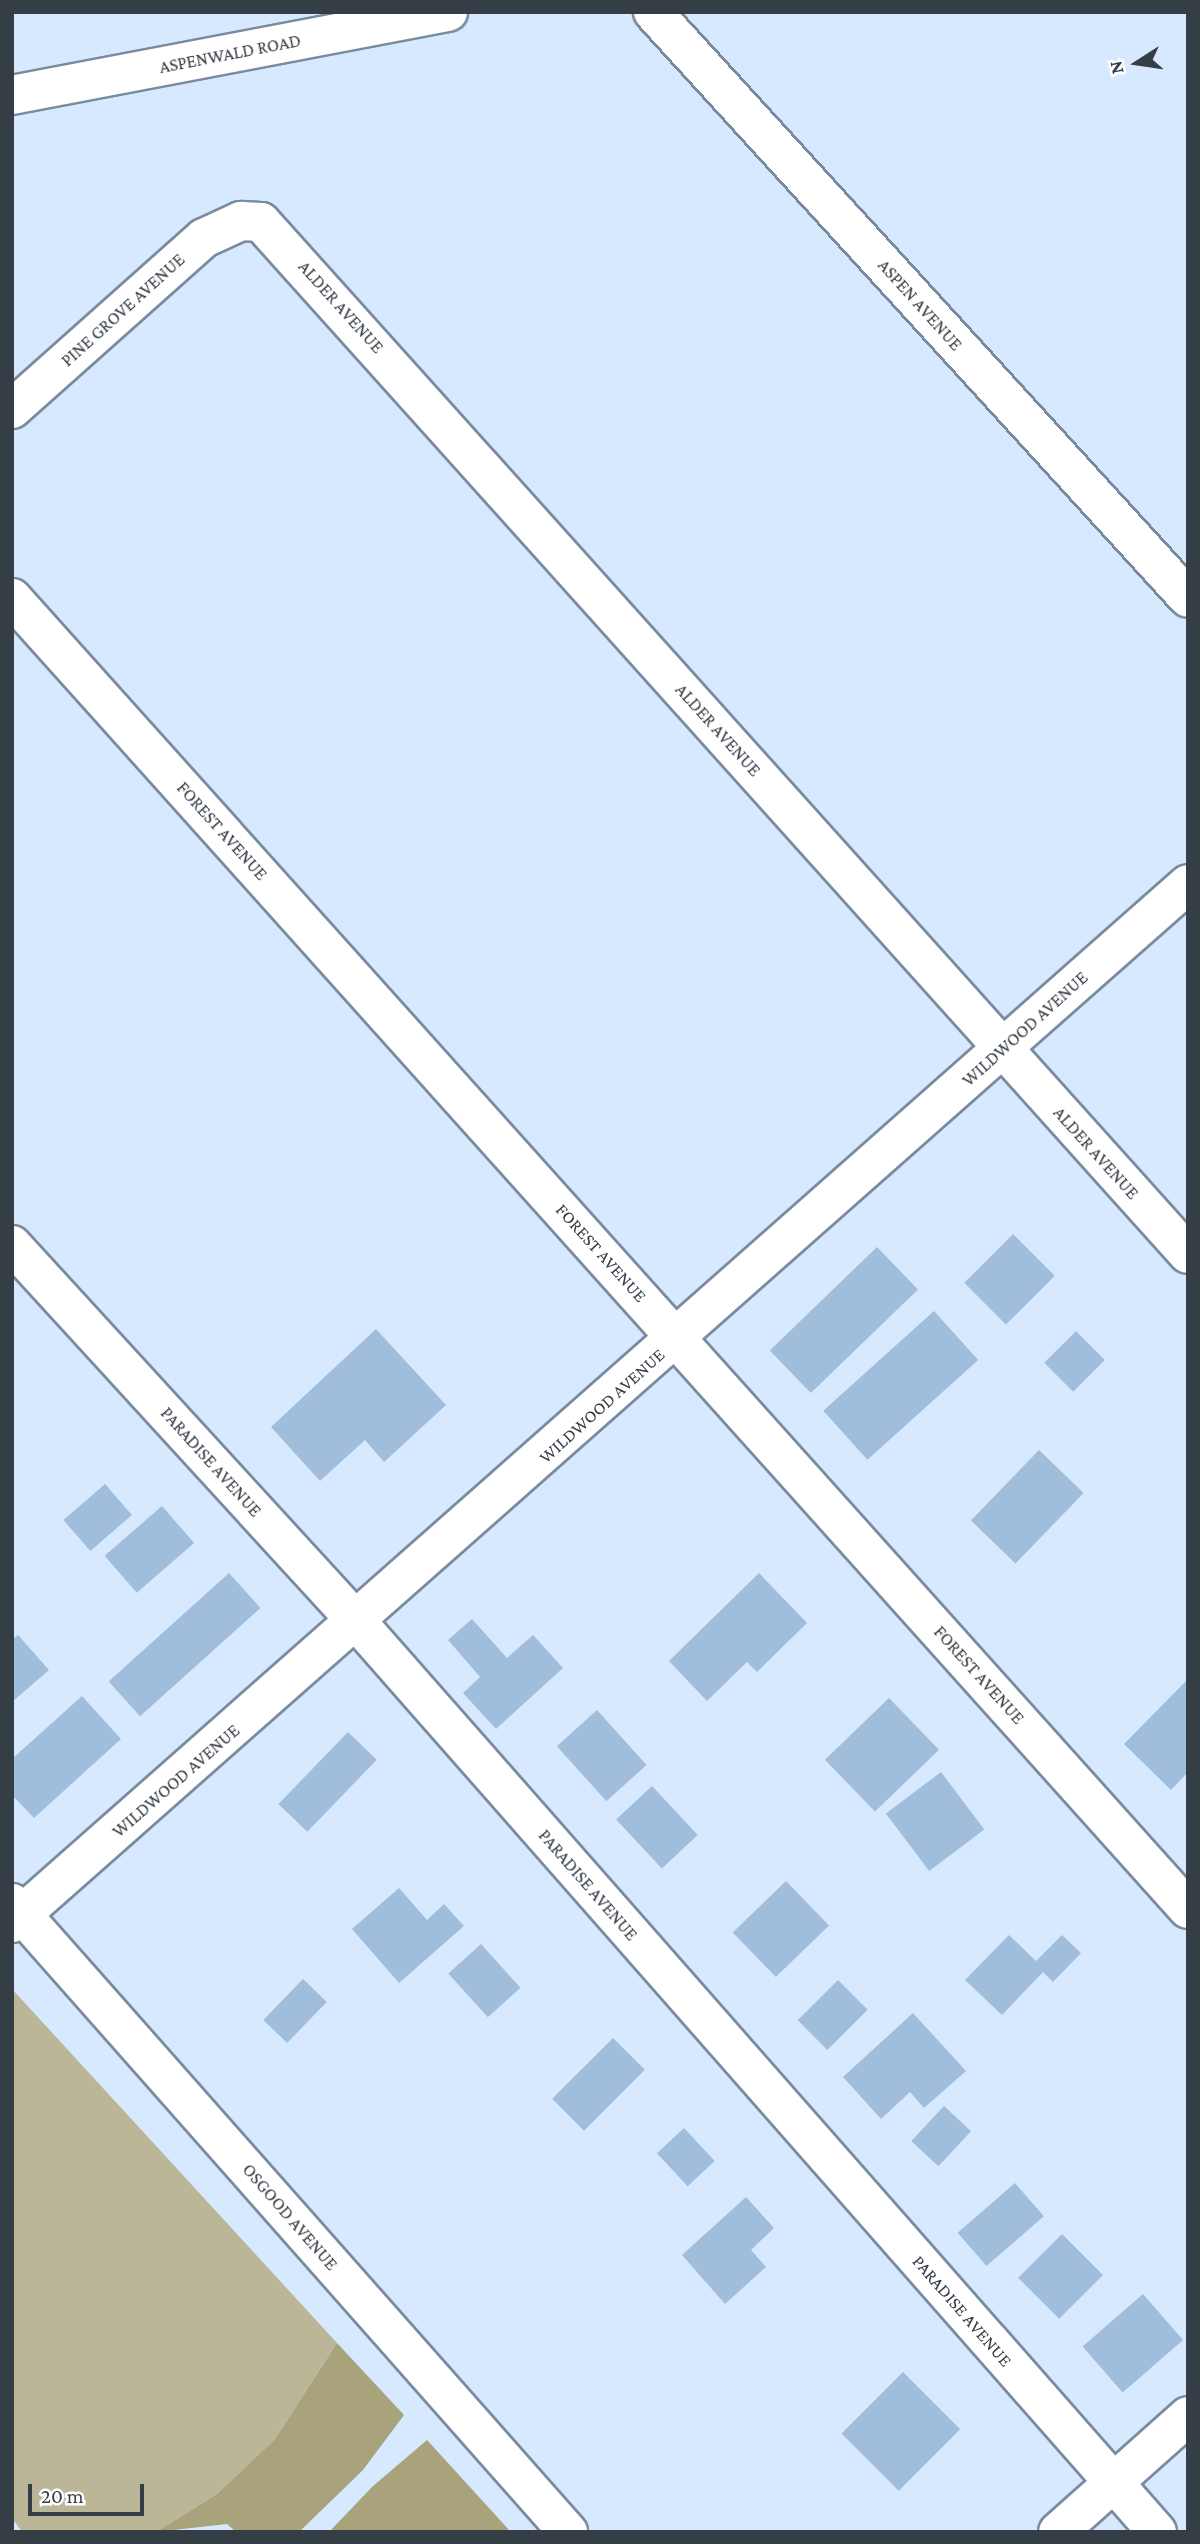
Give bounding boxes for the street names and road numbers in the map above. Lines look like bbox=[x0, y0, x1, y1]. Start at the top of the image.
street label: ASPENWALD ROAD bbox=[157, 30, 303, 78]
street label: PINE GROVE AVENUE bbox=[57, 249, 189, 371]
street label: ASPEN AVENUE bbox=[873, 255, 967, 355]
street label: ALDER AVENUE bbox=[294, 256, 388, 358]
street label: ALDER AVENUE bbox=[671, 679, 765, 781]
street label: FOREST AVENUE bbox=[172, 777, 272, 885]
street label: WILDWOOD AVENUE bbox=[958, 967, 1092, 1091]
street label: ALDER AVENUE bbox=[1049, 1102, 1143, 1204]
street label: FOREST AVENUE bbox=[551, 1199, 651, 1307]
street label: WILDWOOD AVENUE bbox=[535, 1344, 669, 1468]
street label: PARADISE AVENUE bbox=[156, 1403, 266, 1521]
street label: FOREST AVENUE bbox=[929, 1621, 1029, 1729]
street label: WILDWOOD AVENUE bbox=[108, 1720, 244, 1842]
street label: PARADISE AVENUE bbox=[534, 1825, 642, 1945]
street label: OSGOOD AVENUE bbox=[238, 2159, 342, 2275]
street label: PARADISE AVENUE bbox=[908, 2251, 1016, 2371]

